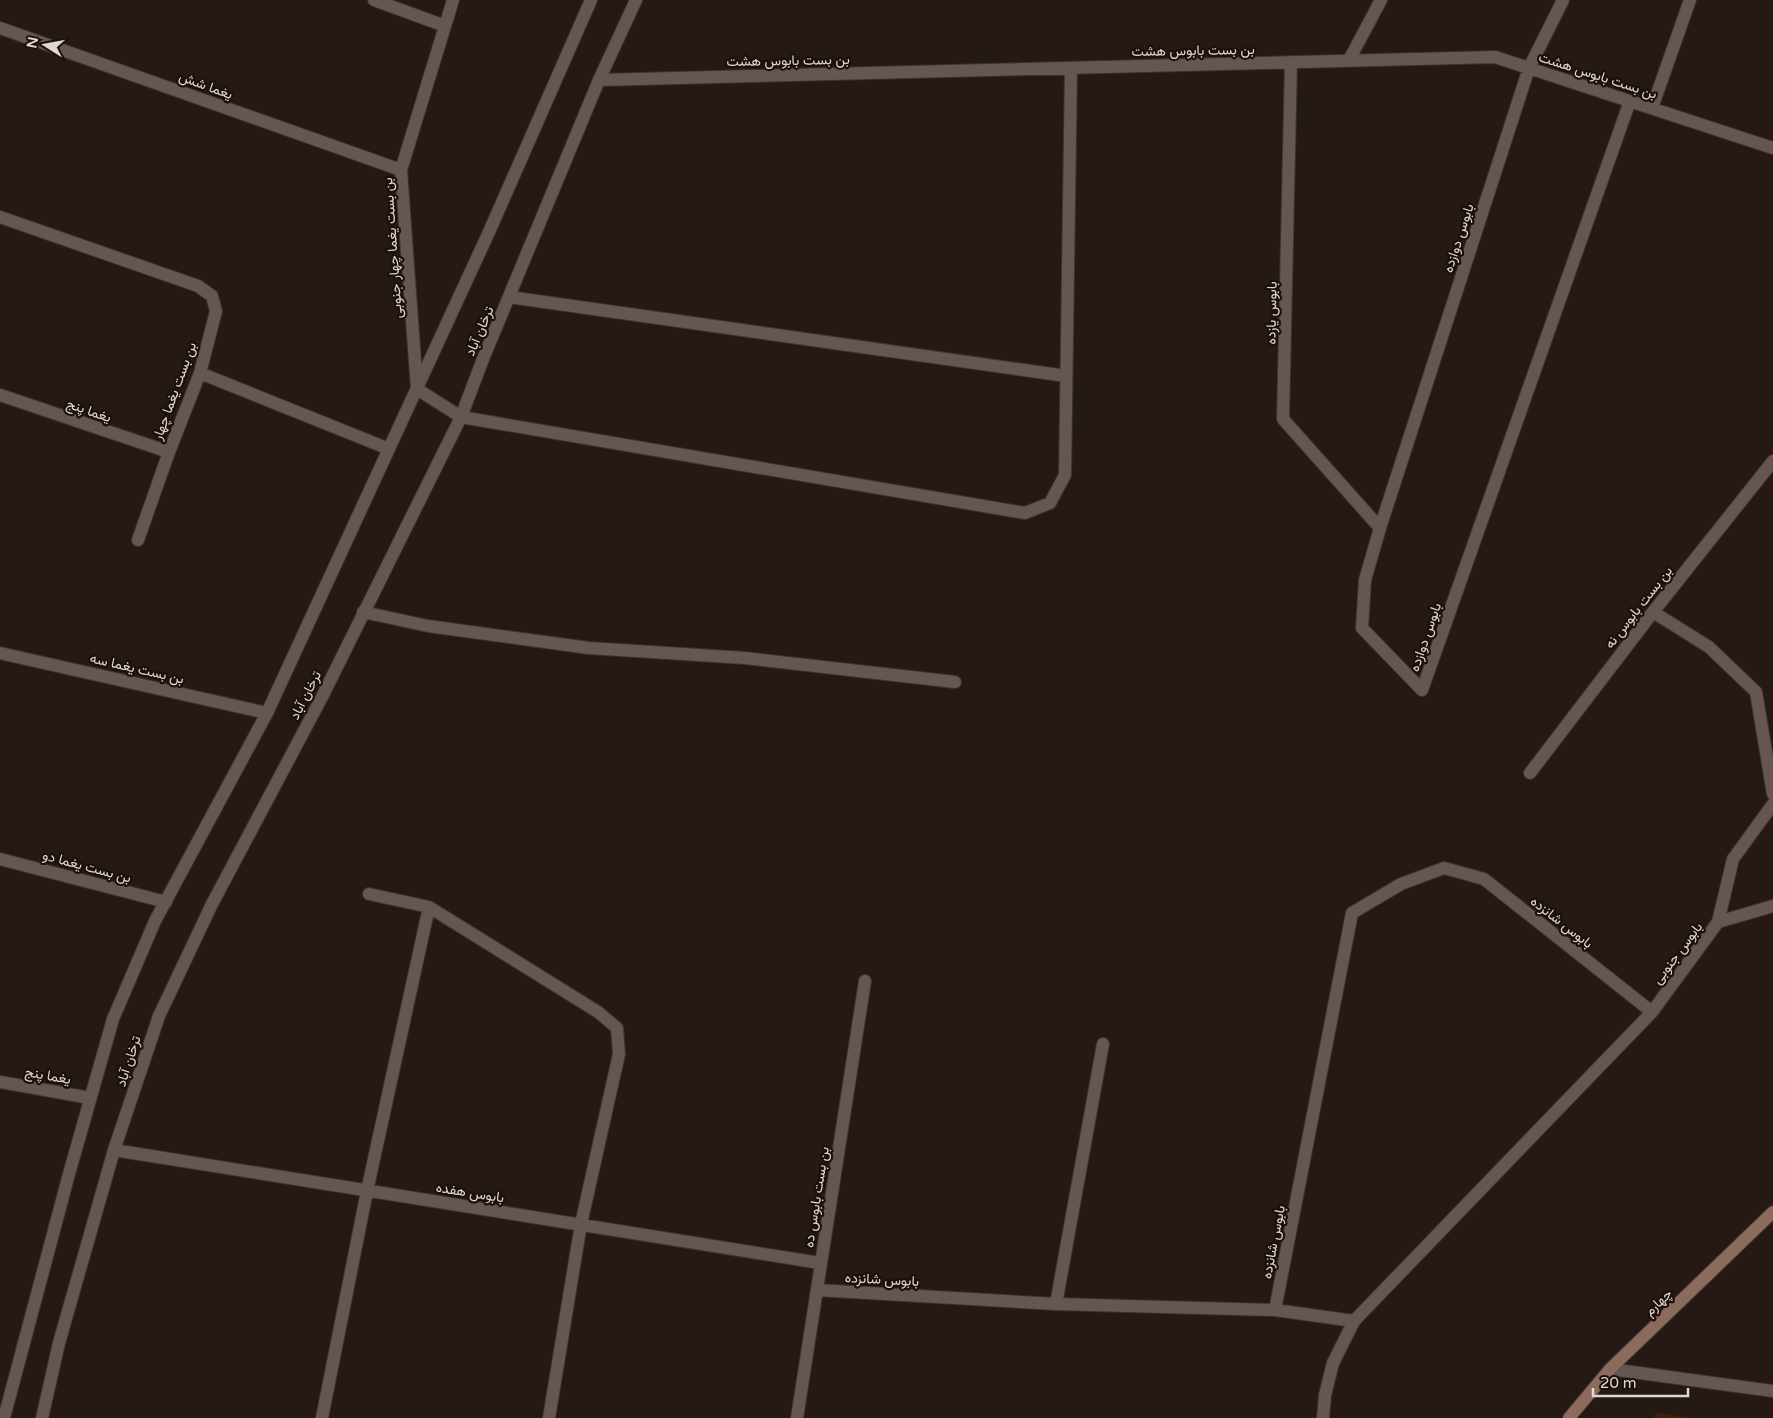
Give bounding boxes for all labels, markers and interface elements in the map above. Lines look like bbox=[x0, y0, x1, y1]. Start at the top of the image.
north arrow bbox=[20, 20, 70, 70]
text: N bbox=[23, 35, 42, 50]
street label: بن بست بابوس هشت bbox=[1131, 41, 1255, 60]
street label: بن بست بابوس هشت bbox=[1537, 48, 1659, 103]
street label: بن بست بابوس هشت bbox=[726, 51, 850, 70]
street label: یغما شش bbox=[177, 68, 235, 103]
street label: بن بست یغما چهار جنوبی bbox=[379, 177, 407, 319]
street label: بابوس دوازده bbox=[1439, 202, 1478, 275]
street label: بابوس یازده bbox=[1262, 281, 1281, 345]
street label: ترخان آباد bbox=[461, 304, 498, 359]
street label: بن بست یغما چهار bbox=[149, 340, 201, 444]
street label: یغما پنج bbox=[63, 395, 114, 428]
street label: بن بست بابوس نه bbox=[1601, 563, 1676, 652]
street label: بابوس دوازده bbox=[1406, 601, 1445, 674]
street label: بن بست یغما سه bbox=[88, 649, 186, 688]
street label: ترخان آباد bbox=[286, 668, 325, 722]
street label: بن بست یغما دو bbox=[41, 846, 133, 886]
street label: بابوس شانزده bbox=[1527, 893, 1596, 952]
street label: بابوس جنوبی bbox=[1649, 919, 1706, 988]
street label: ترخان آباد bbox=[112, 1034, 145, 1089]
street label: یغما پنج bbox=[23, 1063, 72, 1090]
street label: بن بست بابوس ده bbox=[800, 1145, 833, 1249]
street label: بابوس هفده bbox=[435, 1179, 505, 1206]
street label: بابوس شانزده bbox=[1258, 1204, 1289, 1280]
street label: بابوس شانزده bbox=[844, 1269, 920, 1290]
street label: چهارم bbox=[1641, 1285, 1676, 1320]
scale bar bbox=[1593, 1366, 1688, 1398]
text: 20 m bbox=[1600, 1374, 1637, 1392]

